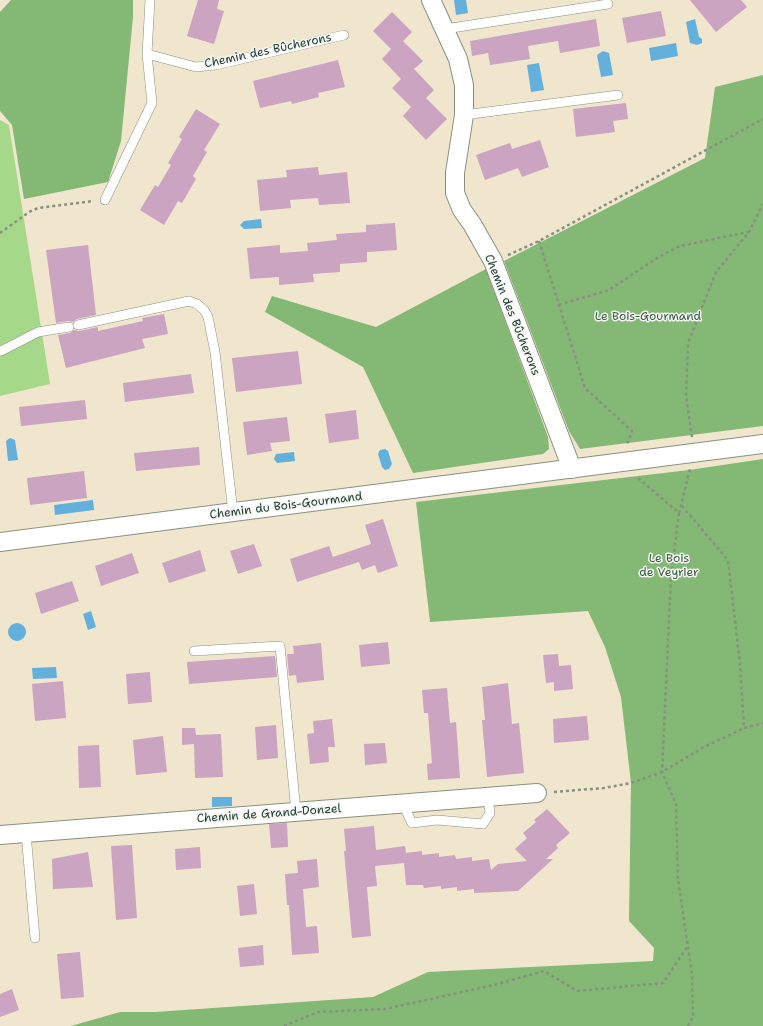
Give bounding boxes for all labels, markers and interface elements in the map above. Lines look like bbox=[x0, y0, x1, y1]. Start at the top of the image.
street label: Chemin des Bûcherons bbox=[203, 30, 333, 72]
street label: Chemin des Bûcherons bbox=[481, 252, 543, 378]
park label: Le Bois-Gourmand bbox=[595, 310, 701, 324]
street label: Chemin du Bois-Gourmand bbox=[209, 489, 363, 523]
park label: Le Bois de Veyrier bbox=[639, 552, 699, 580]
street label: Chemin de Grand-Donzel bbox=[196, 802, 342, 826]

